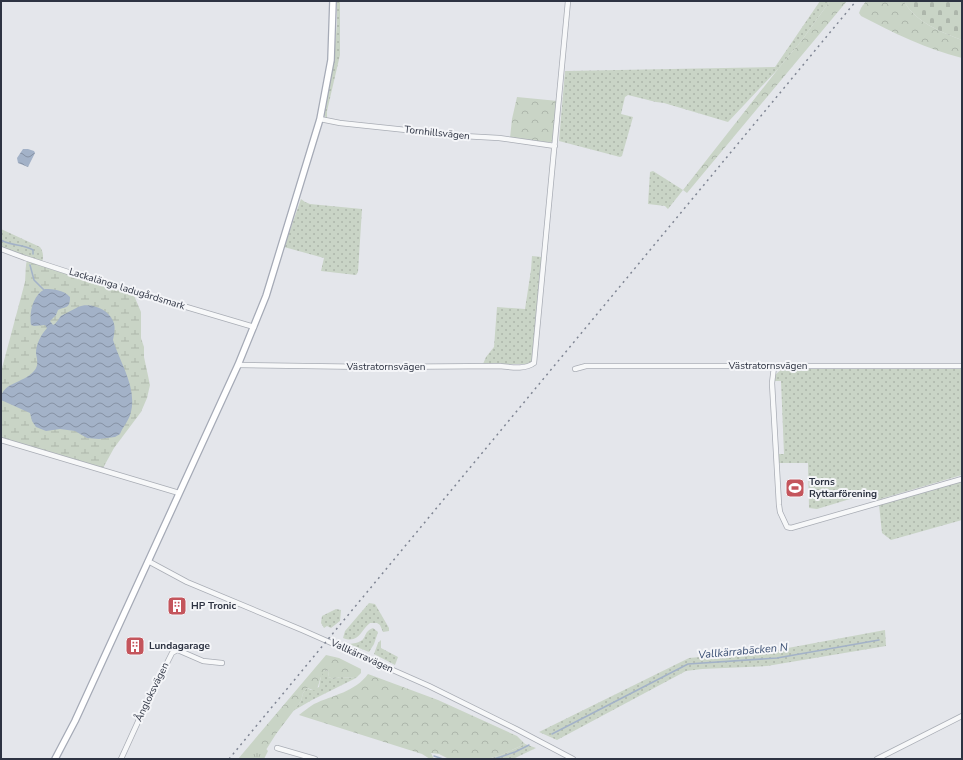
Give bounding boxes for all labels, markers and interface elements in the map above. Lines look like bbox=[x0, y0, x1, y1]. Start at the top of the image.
street label: Tornhillsvägen bbox=[404, 123, 470, 143]
street label: Lackalänga ladugårdsmark bbox=[67, 265, 188, 314]
street label: Västratornsvägen bbox=[728, 359, 807, 373]
street label: Västratornsvägen bbox=[346, 360, 425, 374]
place label: Torns Ryttarförening bbox=[809, 475, 877, 501]
sports icon: Torns Ryttarförening bbox=[784, 477, 806, 499]
building icon: HP Tronic bbox=[166, 595, 188, 617]
place label: HP Tronic bbox=[191, 599, 236, 613]
building icon: Lundagarage bbox=[124, 635, 146, 657]
street label: Vallkärravägen bbox=[327, 635, 396, 676]
place label: Lundagarage bbox=[149, 639, 211, 653]
water label: Vallkärrabäcken N bbox=[698, 640, 788, 662]
street label: Ångloksvägen bbox=[132, 660, 172, 724]

